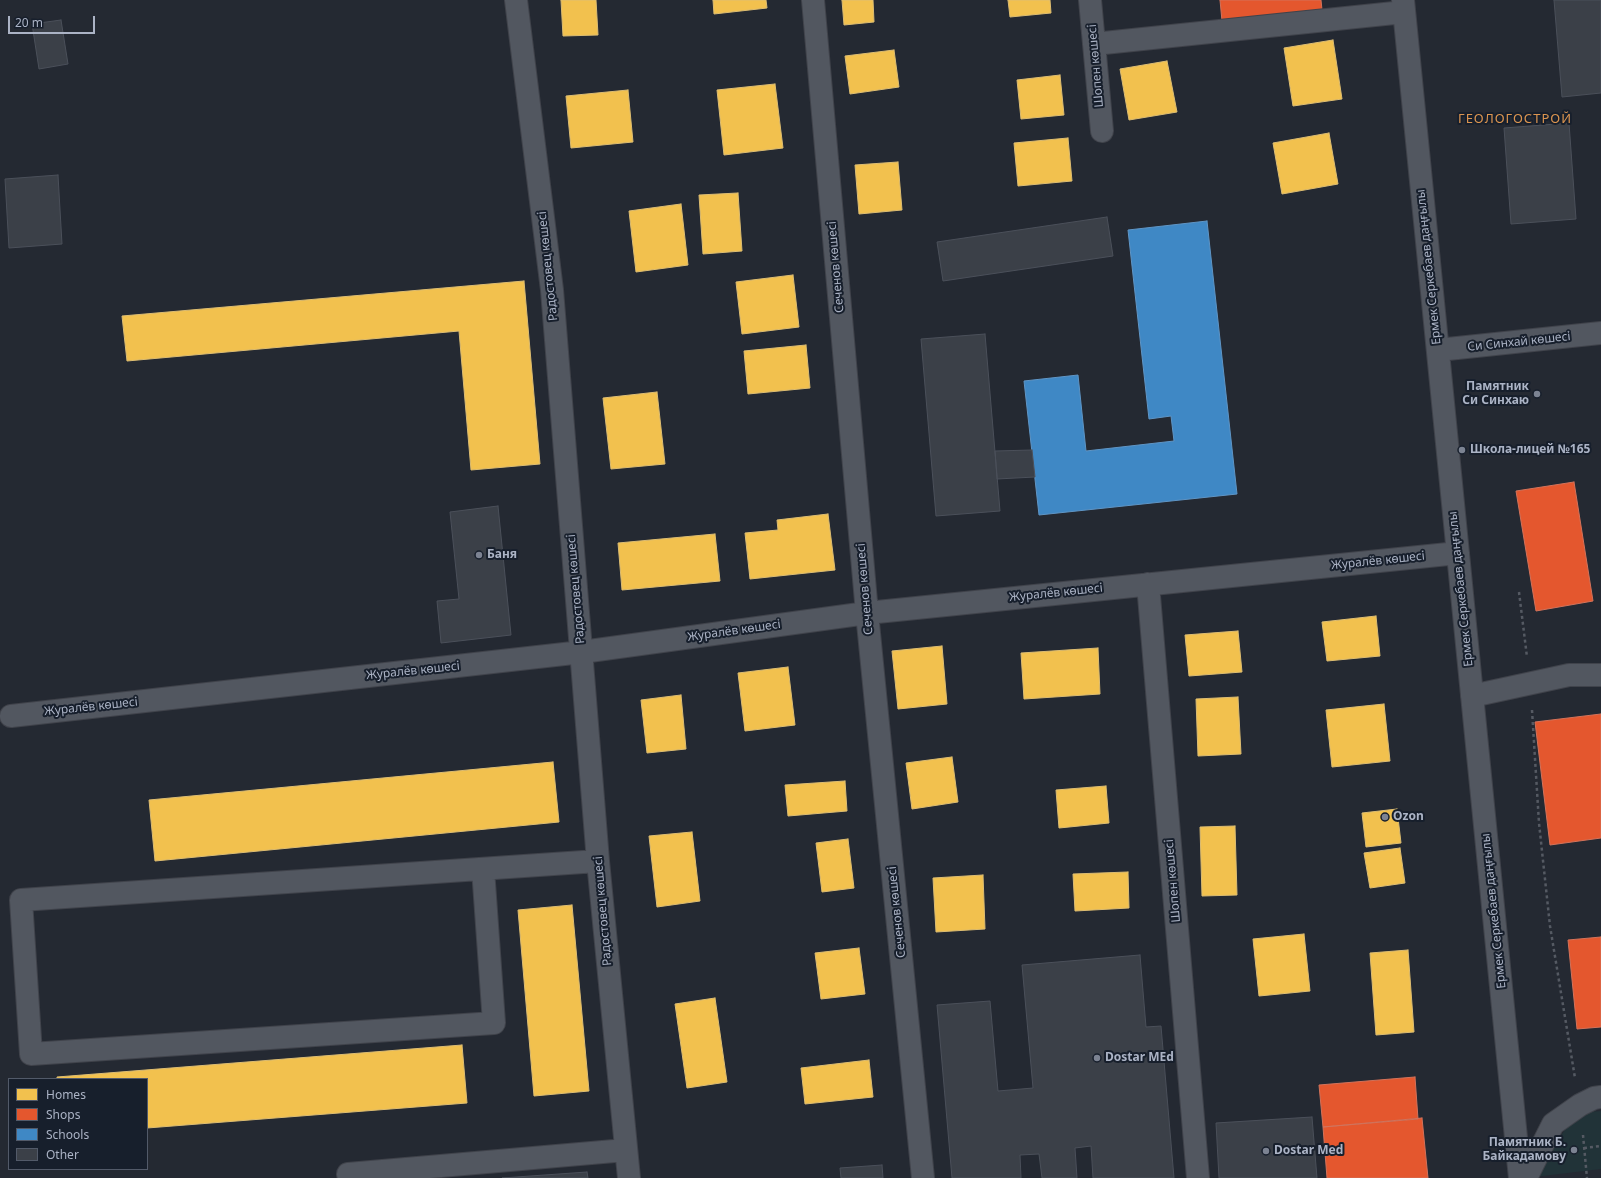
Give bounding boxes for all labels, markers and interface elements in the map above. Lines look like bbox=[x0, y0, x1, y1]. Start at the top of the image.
scale bar bbox=[10, 8, 97, 34]
text: 20 m bbox=[15, 14, 43, 31]
street label: Шопен көшесі bbox=[1085, 24, 1107, 108]
district label: ГЕОЛОГОСТРОЙ bbox=[1458, 111, 1572, 127]
street label: Ермек Серкебаев даңғылы bbox=[1414, 189, 1444, 345]
street label: Радостовец көшесі bbox=[535, 210, 561, 322]
street label: Сеченов көшесі bbox=[825, 221, 847, 313]
street label: Си Синхай көшесі bbox=[1467, 329, 1571, 355]
place label: Памятник Си Синхаю bbox=[1462, 380, 1529, 408]
marker: Памятник Си Синхаю bbox=[1532, 389, 1542, 399]
place label: Школа-лицей №165 bbox=[1470, 443, 1590, 457]
marker: Школа-лицей №165 bbox=[1457, 445, 1467, 455]
street label: Ермек Серкебаев даңғылы bbox=[1446, 511, 1476, 667]
street label: Радостовец көшесі bbox=[564, 534, 588, 644]
street label: Сеченов көшесі bbox=[854, 543, 876, 635]
place label: Баня bbox=[487, 548, 517, 562]
street label: Журалёв көшесі bbox=[1330, 549, 1426, 573]
marker: Баня bbox=[474, 550, 484, 560]
street label: Журалёв көшесі bbox=[1008, 581, 1104, 605]
street label: Журалёв көшесі bbox=[686, 617, 782, 645]
street label: Журалёв көшесі bbox=[365, 659, 461, 683]
street label: Журалёв көшесі bbox=[43, 695, 139, 719]
place label: Ozon bbox=[1393, 810, 1424, 824]
marker: Ozon bbox=[1380, 812, 1390, 822]
street label: Ермек Серкебаев даңғылы bbox=[1479, 833, 1509, 989]
street label: Шопен көшесі bbox=[1162, 839, 1184, 923]
street label: Радостовец көшесі bbox=[591, 856, 615, 966]
street label: Сеченов көшесі bbox=[885, 866, 909, 958]
place label: Dostar MEd bbox=[1105, 1051, 1174, 1065]
marker: Dostar MEd bbox=[1092, 1053, 1102, 1063]
legend bbox=[8, 1078, 148, 1170]
text: Homes bbox=[46, 1086, 86, 1103]
text: Shops bbox=[46, 1106, 80, 1123]
text: Schools bbox=[46, 1126, 89, 1143]
place label: Памятник Б. Байкадамову bbox=[1482, 1136, 1566, 1164]
place label: Dostar Med bbox=[1274, 1144, 1343, 1158]
marker: Памятник Б. Байкадамову bbox=[1569, 1145, 1579, 1155]
text: Other bbox=[46, 1146, 79, 1163]
marker: Dostar Med bbox=[1261, 1146, 1271, 1156]

